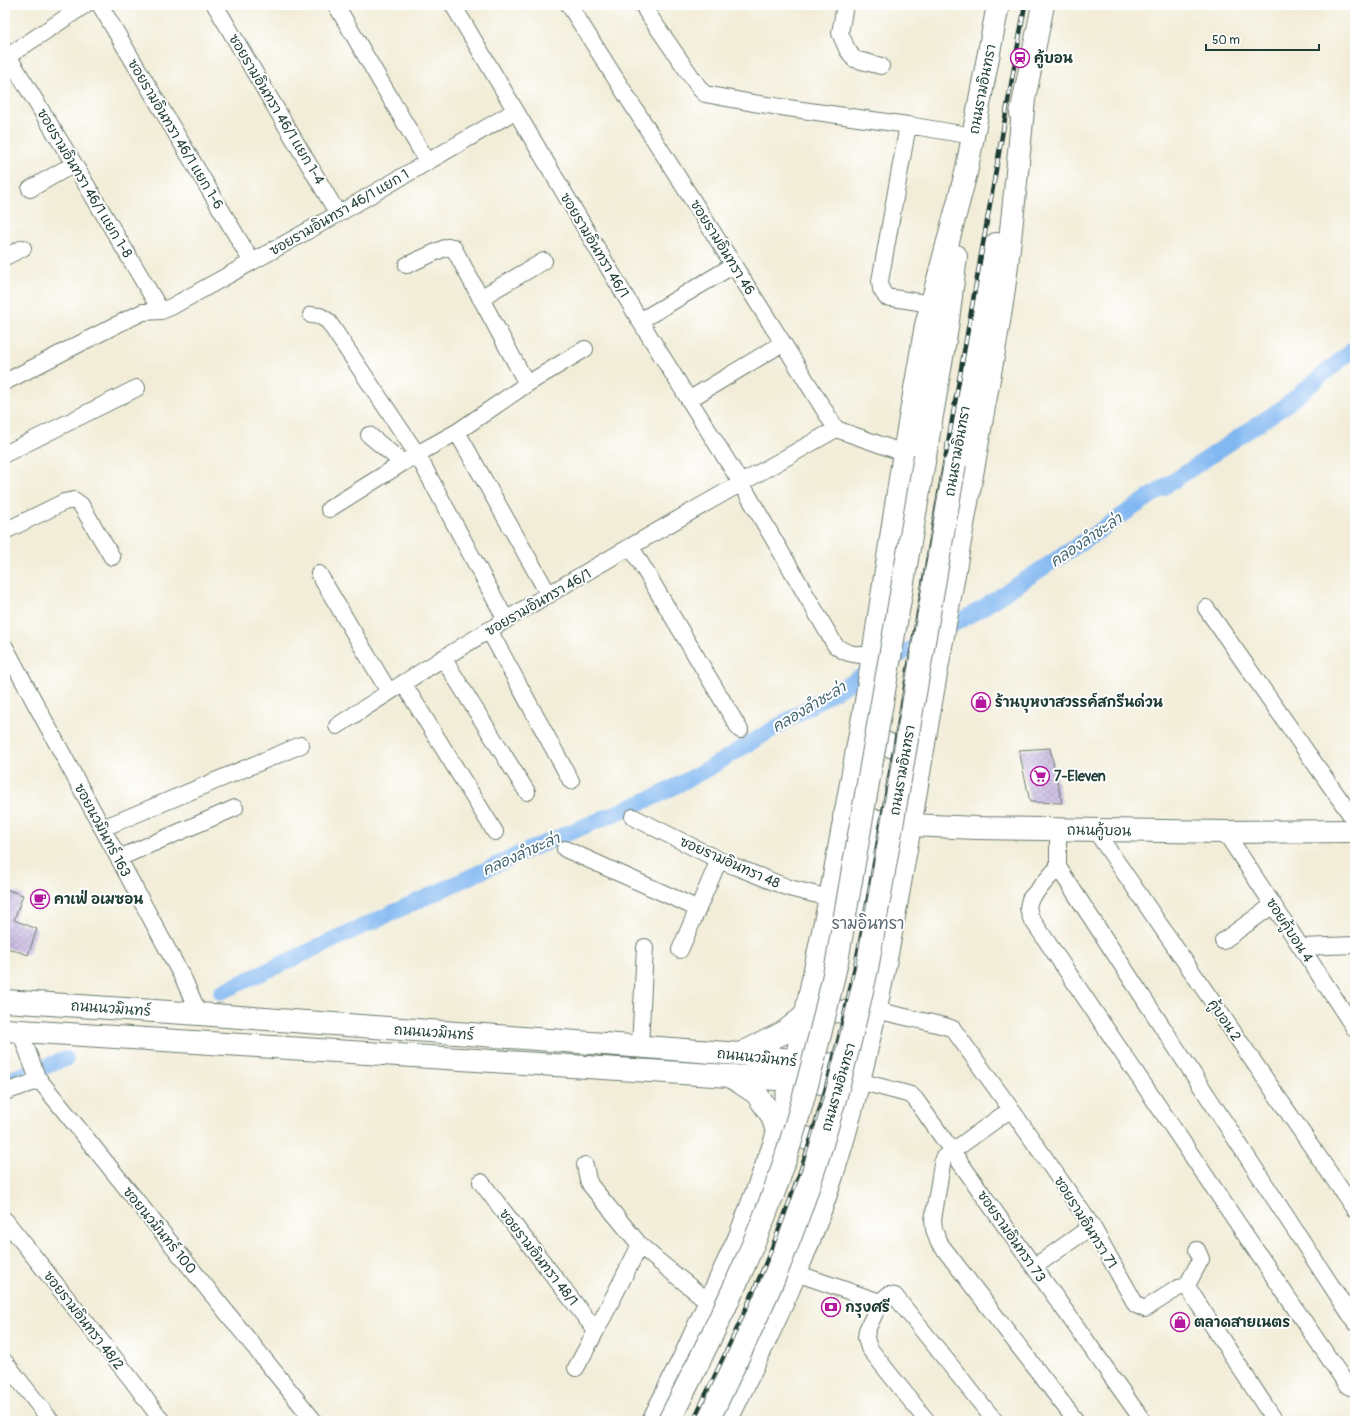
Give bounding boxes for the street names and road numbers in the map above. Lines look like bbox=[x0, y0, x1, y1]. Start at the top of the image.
street label: ซอยรามอินทรา 46/1 แยก 1-4 bbox=[225, 31, 328, 187]
street label: ถนนรามอินทรา bbox=[965, 43, 1000, 136]
street label: ซอยรามอินทรา 46/1 แยก 1-6 bbox=[124, 56, 227, 212]
street label: ซอยรามอินทรา 46/1 แยก 1-8 bbox=[33, 106, 136, 261]
street label: ซอยรามอินทรา 46/1 แยก 1 bbox=[267, 166, 412, 259]
street label: ซอยรามอินทรา 46/1 bbox=[557, 190, 633, 301]
street label: ซอยรามอินทรา 46 bbox=[687, 197, 759, 298]
street label: ถนนรามอินทรา bbox=[941, 405, 974, 498]
street label: ซอยรามอินทรา 46/1 bbox=[482, 565, 594, 640]
street label: ถนนรามอินทรา bbox=[886, 724, 919, 817]
street label: ซอยนวมินทร์ 163 bbox=[71, 780, 135, 880]
street label: ถนนคู้บอน bbox=[1067, 821, 1132, 841]
street label: ซอยรามอินทรา 48 bbox=[677, 833, 782, 892]
street label: ซอยคู้บอน 4 bbox=[1262, 895, 1317, 966]
street label: ถนนนวมินทร์ bbox=[70, 996, 152, 1020]
street label: คู้บอน 2 bbox=[1204, 996, 1245, 1045]
street label: ถนนนวมินทร์ bbox=[393, 1020, 475, 1044]
street label: ถนนรามอินทรา bbox=[818, 1041, 859, 1133]
street label: ถนนนวมินทร์ bbox=[716, 1044, 798, 1070]
street label: ซอยรามอินทรา 71 bbox=[1050, 1173, 1121, 1271]
street label: ซอยนวมินทร์ 100 bbox=[119, 1183, 201, 1277]
street label: ซอยรามอินทรา 73 bbox=[974, 1187, 1050, 1285]
street label: ซอยรามอินทรา 48/1 bbox=[495, 1205, 582, 1309]
street label: ซอยรามอินทรา 48/2 bbox=[40, 1268, 128, 1373]

